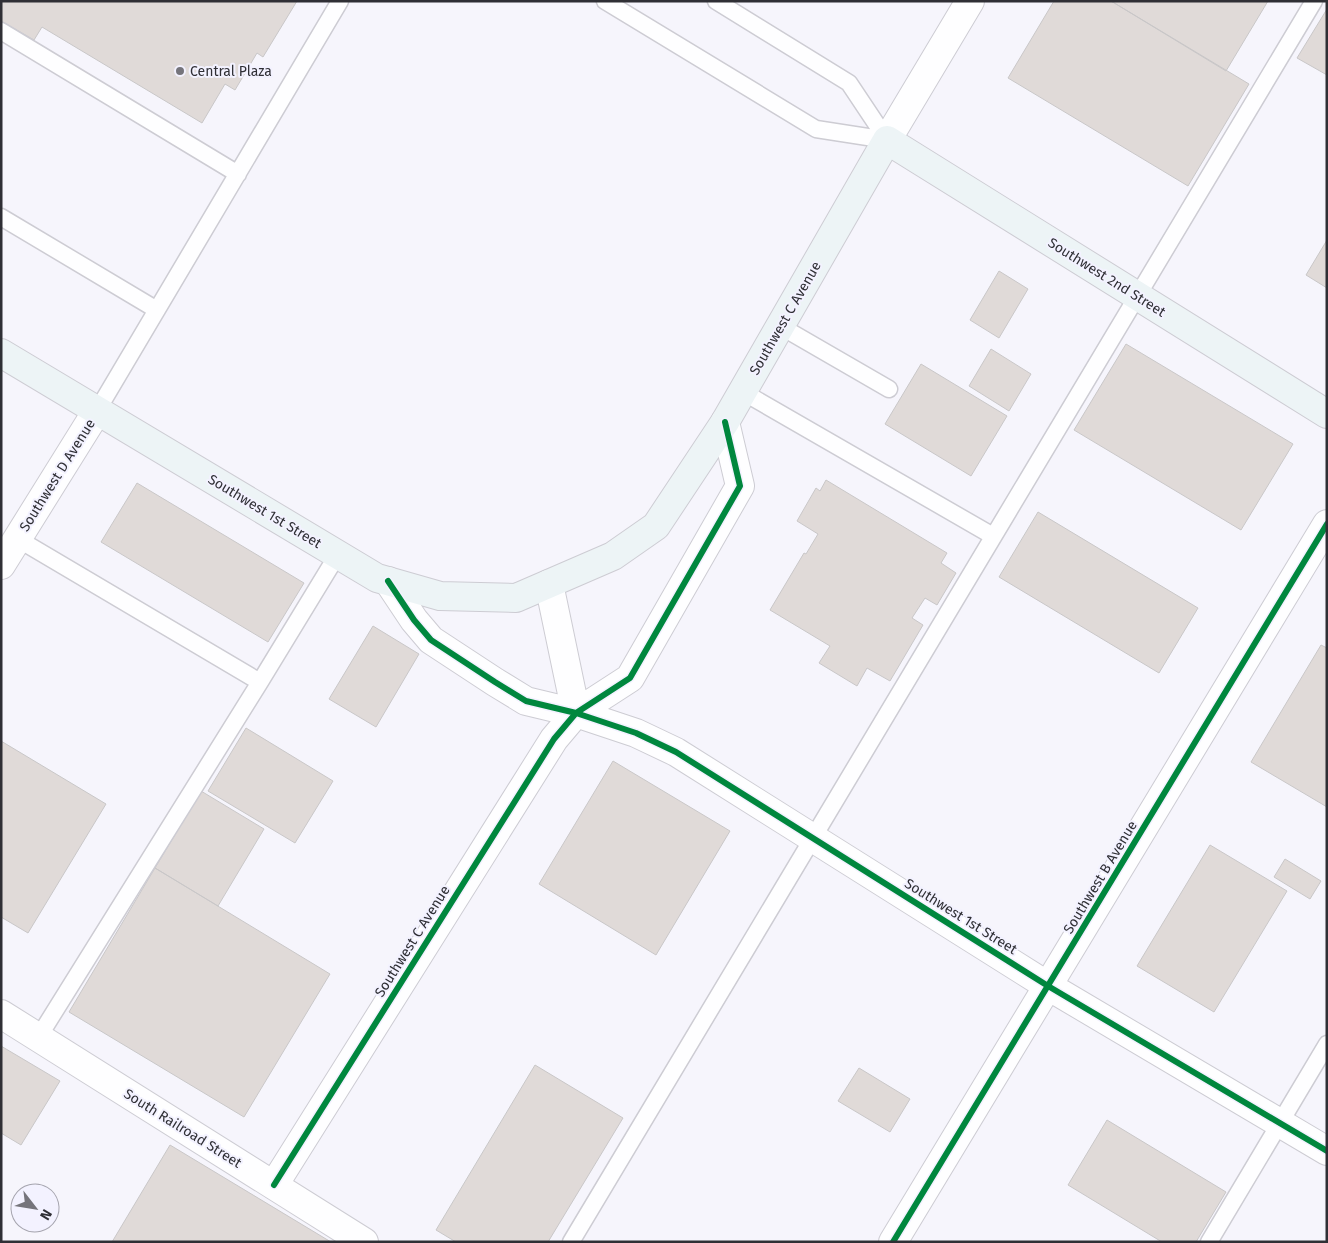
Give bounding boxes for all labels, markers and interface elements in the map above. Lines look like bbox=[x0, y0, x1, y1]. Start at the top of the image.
place label: Central Plaza bbox=[190, 63, 272, 80]
marker: Central Plaza bbox=[174, 65, 186, 77]
street label: Southwest 2nd Street bbox=[1045, 234, 1169, 321]
street label: Southwest C Avenue bbox=[746, 258, 825, 378]
street label: Southwest D Avenue bbox=[16, 416, 99, 535]
street label: Southwest 1st Street bbox=[205, 471, 325, 553]
street label: Southwest B Avenue bbox=[1060, 818, 1141, 937]
street label: Southwest 1st Street bbox=[901, 875, 1021, 958]
street label: Southwest C Avenue bbox=[371, 882, 454, 1000]
street label: South Railroad Street bbox=[121, 1085, 246, 1172]
north arrow bbox=[10, 1183, 60, 1233]
text: N bbox=[36, 1206, 55, 1223]

